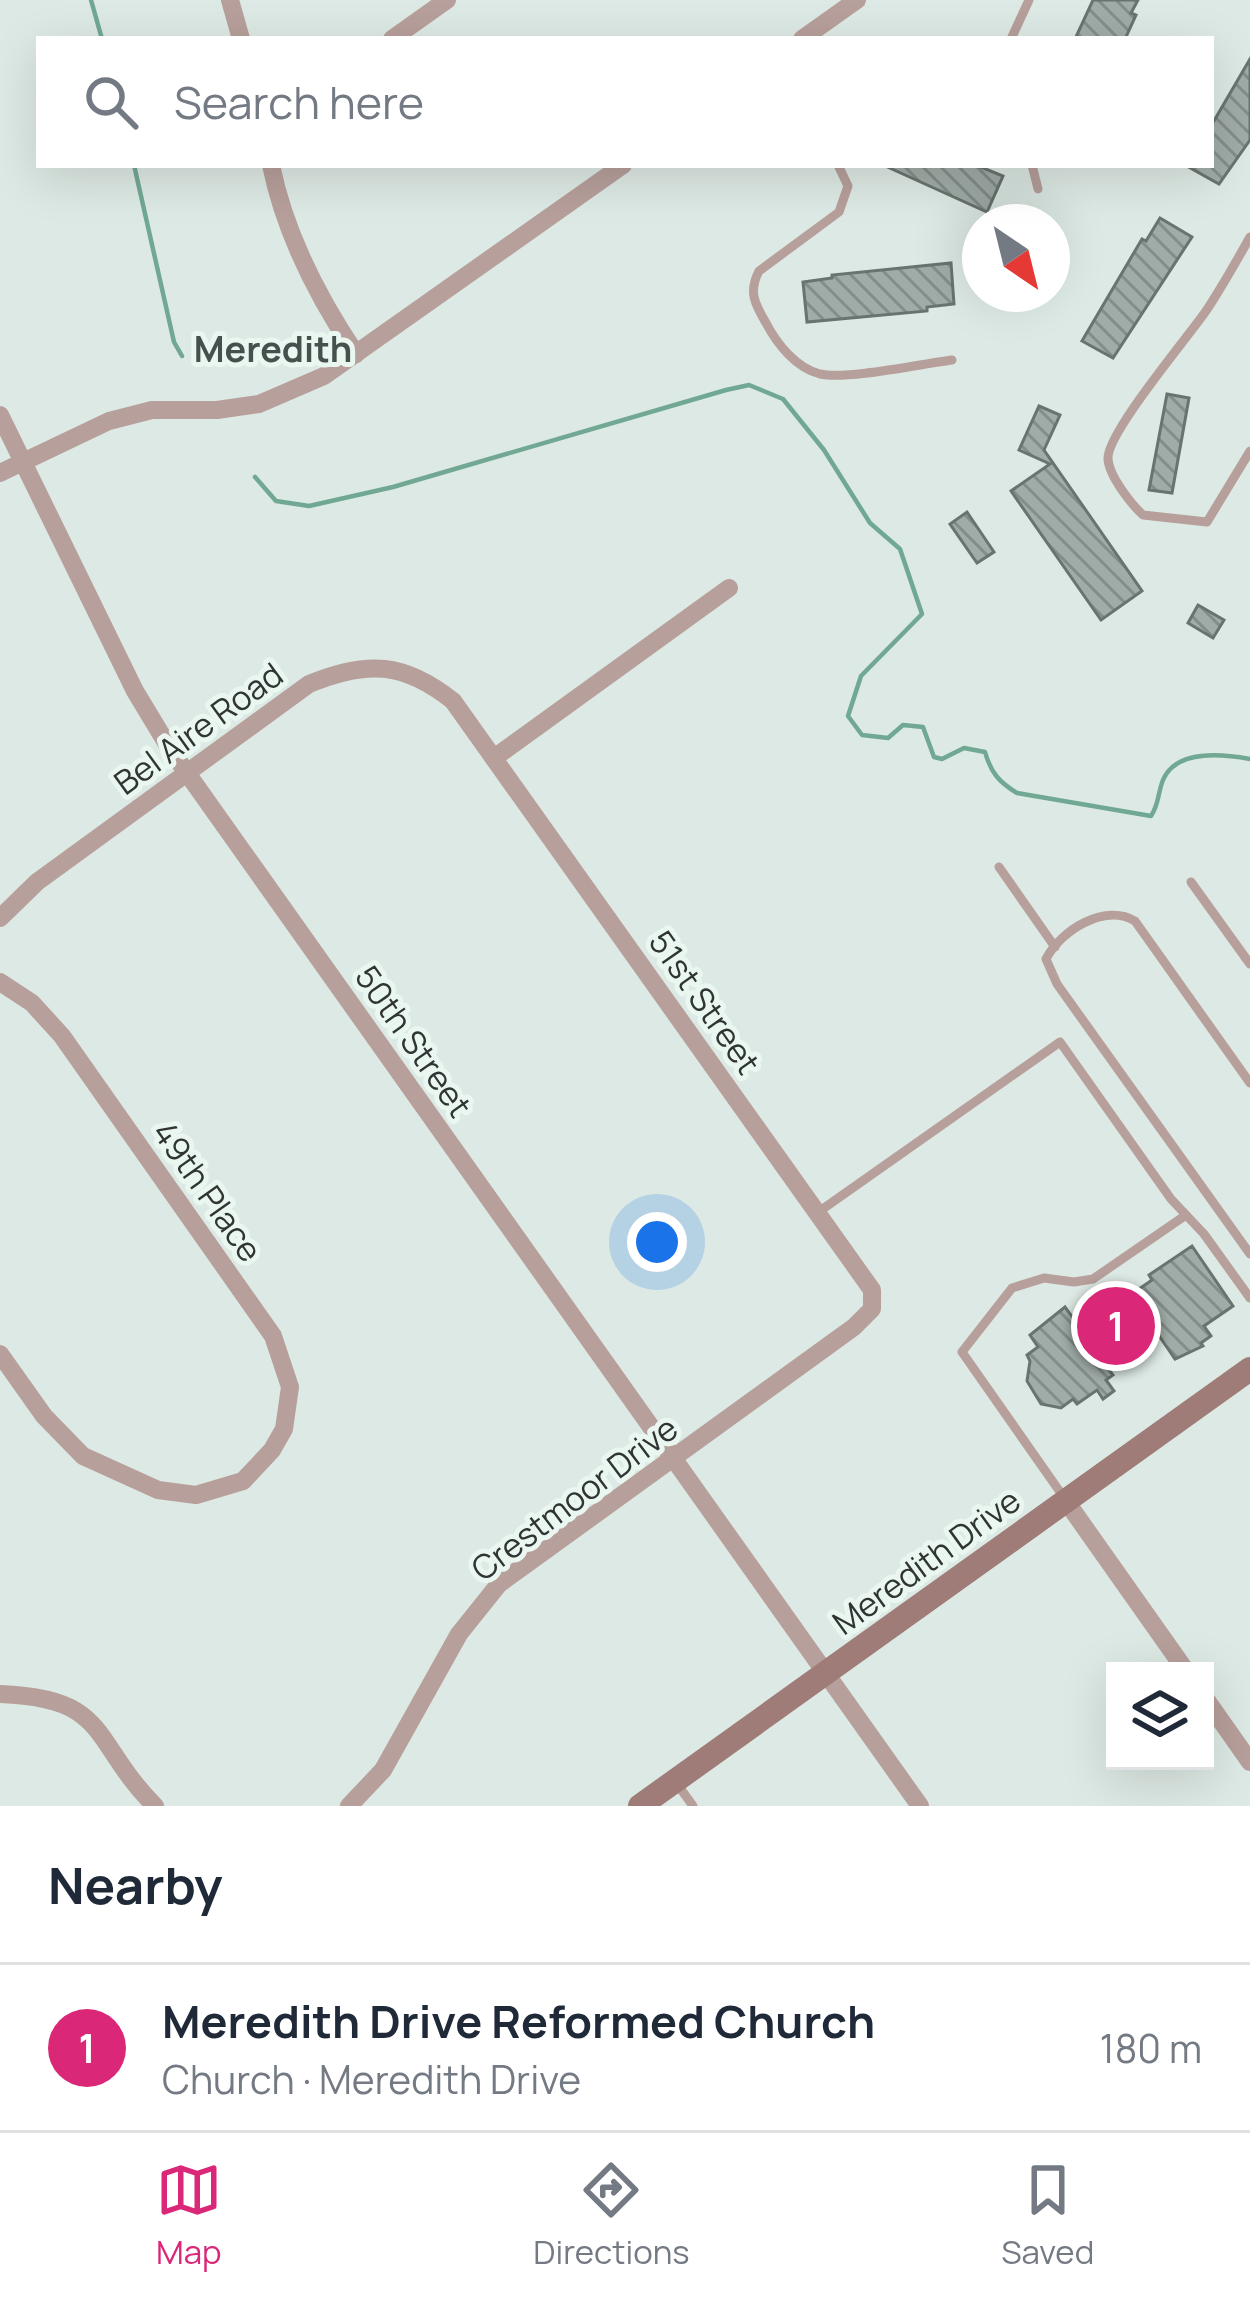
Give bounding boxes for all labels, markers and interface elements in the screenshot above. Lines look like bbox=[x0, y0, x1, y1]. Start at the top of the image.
search box bbox=[36, 36, 1214, 168]
icon: search bbox=[78, 69, 144, 135]
text: Search here bbox=[174, 71, 424, 133]
north arrow bbox=[962, 204, 1070, 312]
district label: Meredith bbox=[194, 324, 352, 373]
street label: Bel Aire Road bbox=[105, 652, 291, 804]
street label: 51st Street bbox=[639, 921, 771, 1083]
street label: 50th Street bbox=[345, 956, 483, 1126]
street label: 49th Place bbox=[143, 1112, 273, 1270]
your location bbox=[627, 1212, 687, 1272]
pin: 1 bbox=[1077, 1281, 1155, 1371]
street label: Crestmoor Drive bbox=[462, 1406, 686, 1590]
street label: Meredith Drive bbox=[823, 1478, 1029, 1644]
map controls bbox=[1106, 1662, 1214, 1770]
button: layers bbox=[1106, 1662, 1214, 1770]
text: Nearby bbox=[48, 1850, 223, 1919]
text: Meredith Drive Reformed Church bbox=[162, 1990, 875, 2052]
text: 1 bbox=[78, 2021, 96, 2075]
text: 180 m bbox=[1099, 2021, 1202, 2075]
text: Church · Meredith Drive bbox=[162, 2052, 581, 2106]
tab: Map bbox=[156, 2157, 222, 2274]
tab: Directions bbox=[533, 2157, 690, 2274]
tab: Saved bbox=[1001, 2157, 1094, 2274]

